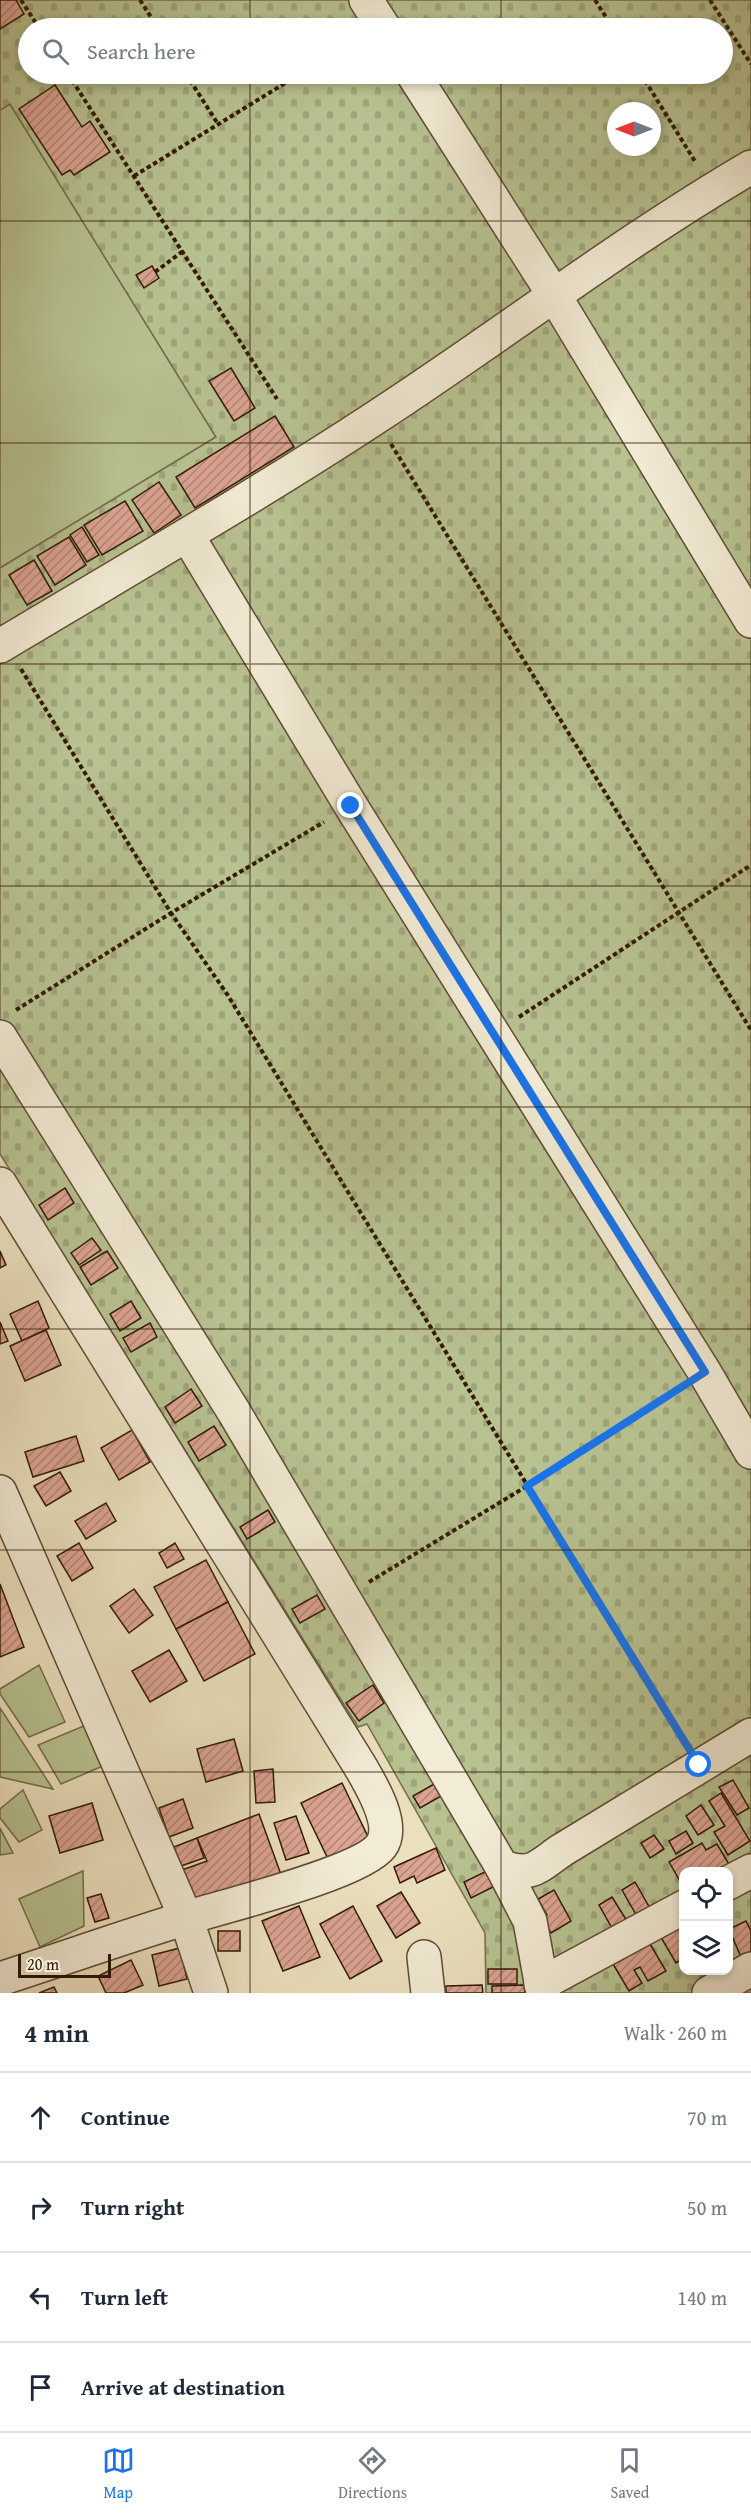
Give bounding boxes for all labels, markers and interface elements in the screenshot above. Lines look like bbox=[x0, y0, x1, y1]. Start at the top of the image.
search box bbox=[18, 18, 733, 84]
icon: search bbox=[39, 35, 72, 68]
text: Search here bbox=[87, 35, 196, 67]
north arrow bbox=[607, 102, 661, 156]
route end bbox=[337, 792, 363, 818]
route start bbox=[685, 1751, 711, 1777]
map controls bbox=[679, 1867, 733, 1975]
button: locate bbox=[679, 1867, 733, 1921]
button: layers bbox=[679, 1921, 733, 1975]
scale bar bbox=[18, 1951, 111, 1978]
text: 20 m bbox=[27, 1952, 59, 1976]
text: 4 min bbox=[24, 2013, 89, 2052]
text: Walk · 260 m bbox=[624, 2018, 727, 2047]
icon: ahead bbox=[24, 2101, 57, 2134]
text: Continue bbox=[81, 2101, 170, 2133]
text: 70 m bbox=[687, 2103, 727, 2132]
icon: right bbox=[24, 2191, 57, 2224]
text: Turn right bbox=[81, 2191, 184, 2223]
text: 50 m bbox=[687, 2193, 727, 2222]
icon: left bbox=[24, 2281, 57, 2314]
text: Turn left bbox=[81, 2281, 168, 2313]
text: 140 m bbox=[677, 2283, 727, 2312]
icon: arrive bbox=[24, 2371, 57, 2404]
text: Arrive at destination bbox=[81, 2371, 285, 2403]
tab: Map bbox=[102, 2444, 135, 2504]
tab: Directions bbox=[338, 2444, 407, 2504]
tab: Saved bbox=[610, 2444, 649, 2504]

